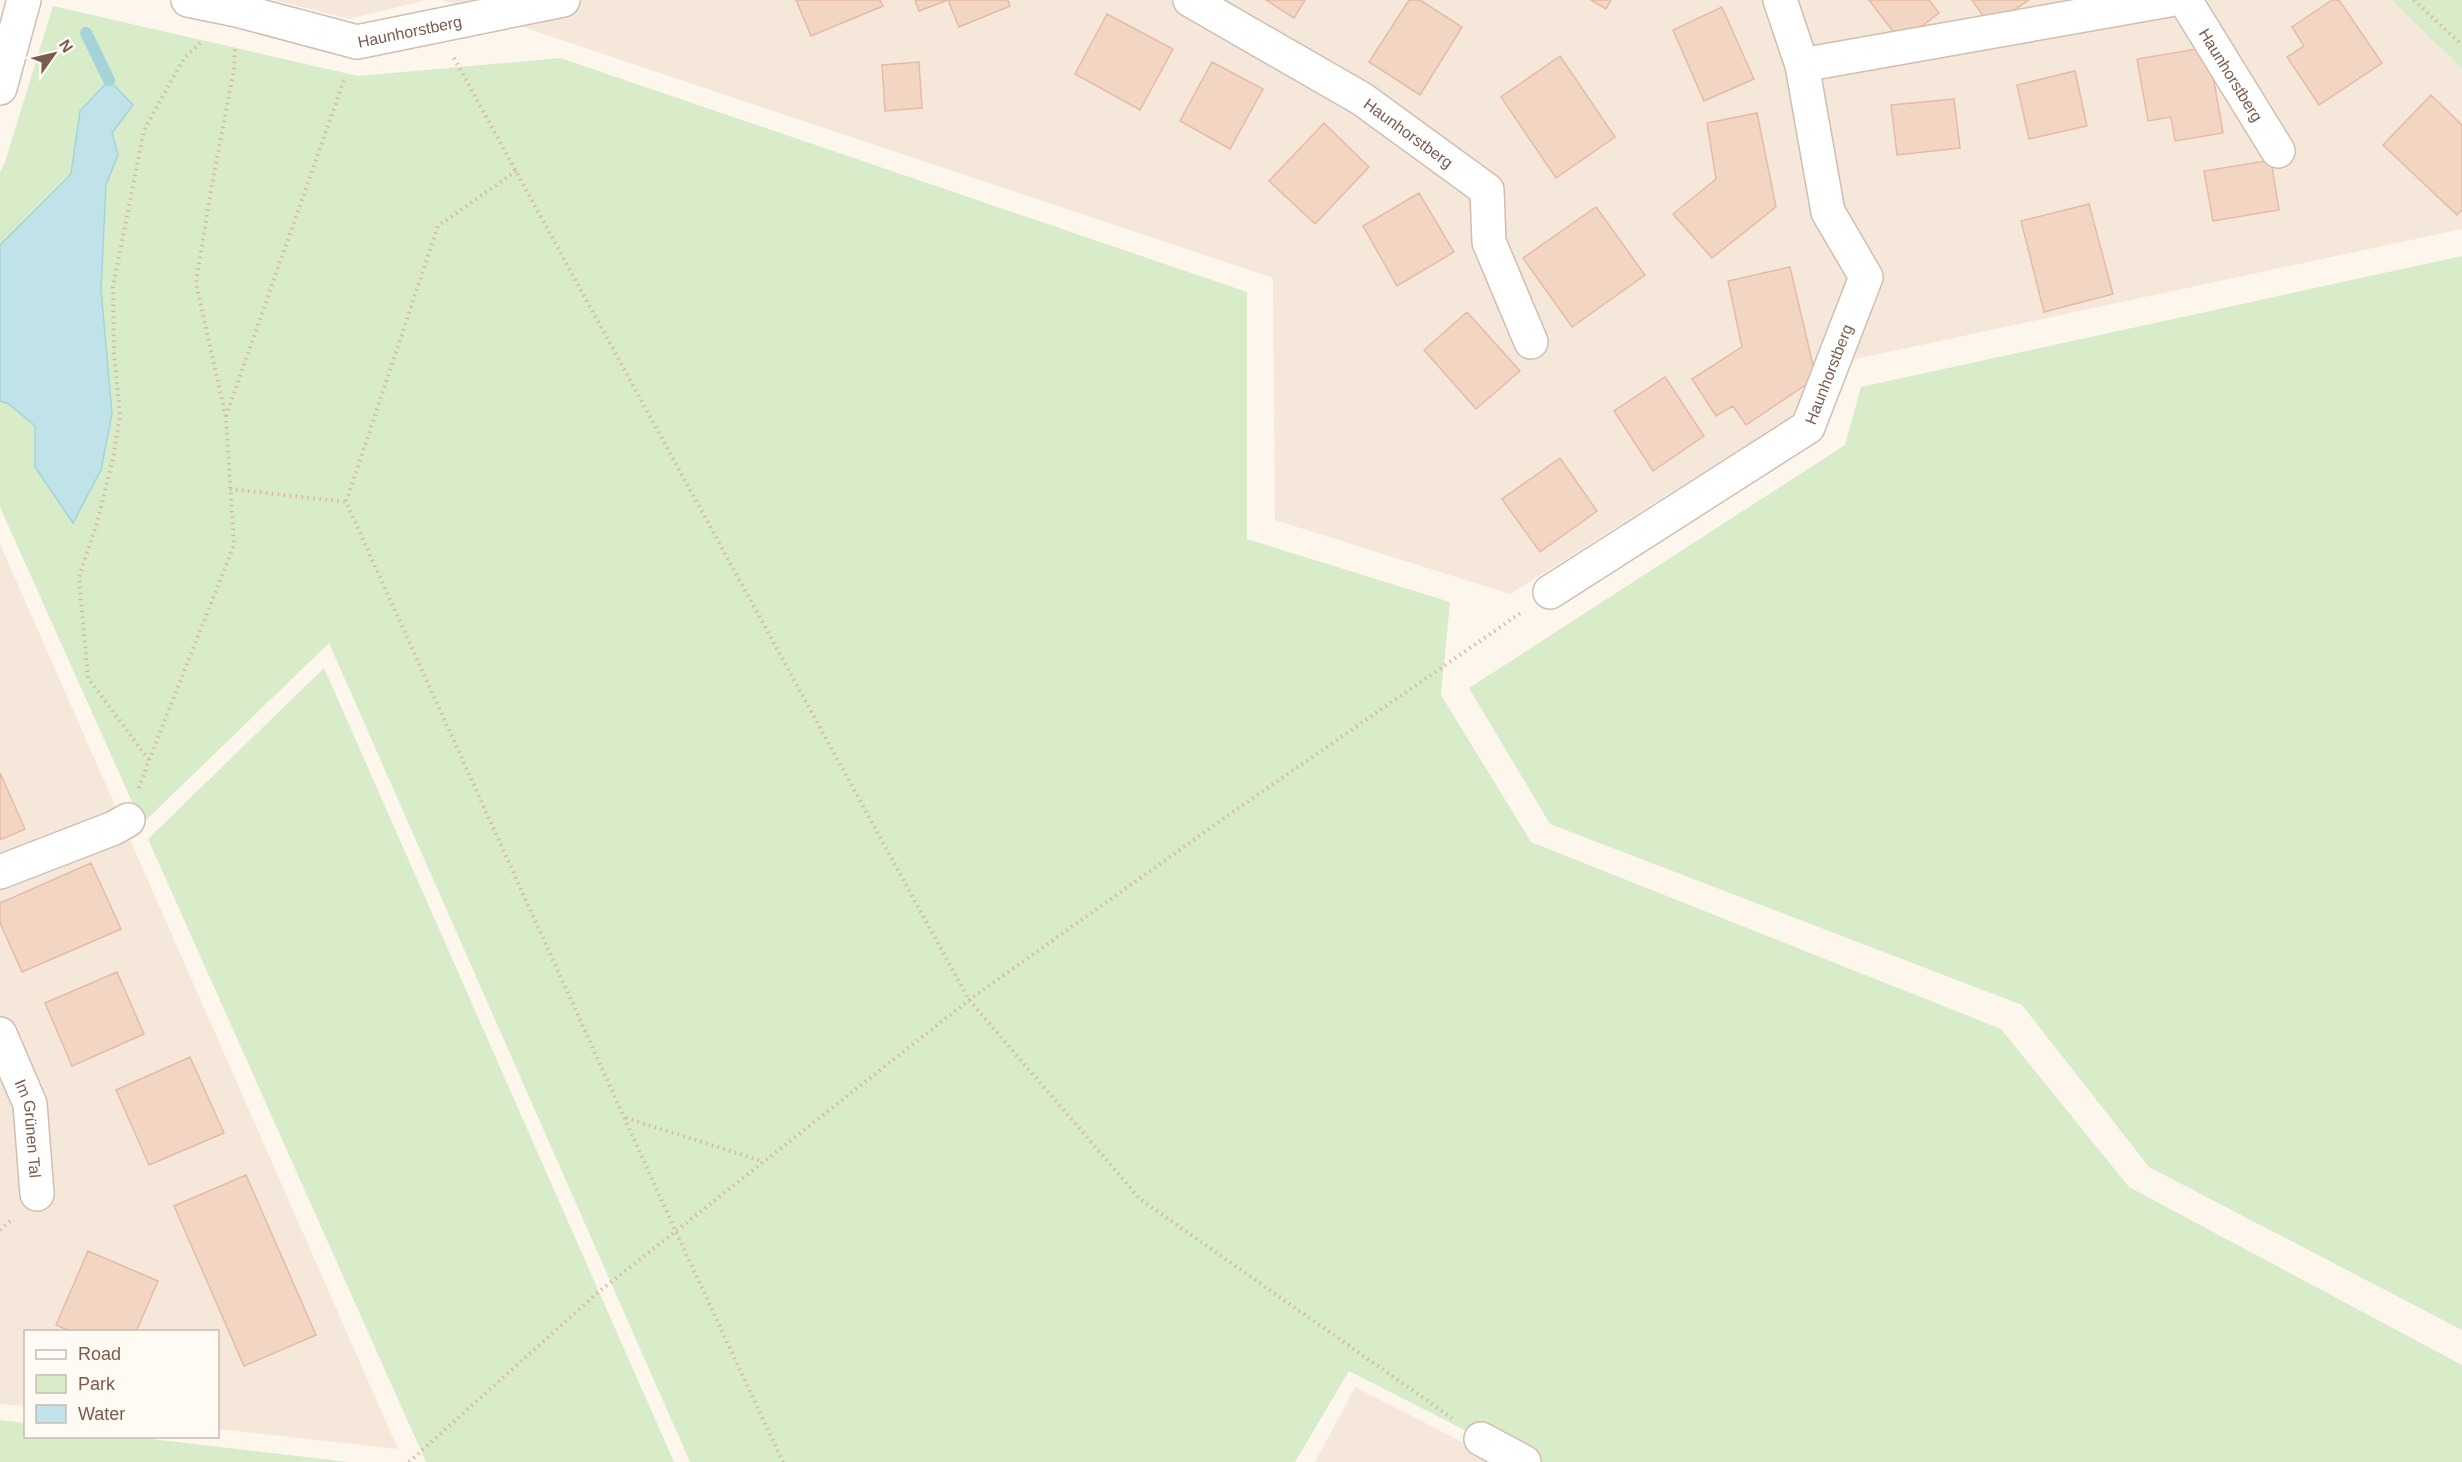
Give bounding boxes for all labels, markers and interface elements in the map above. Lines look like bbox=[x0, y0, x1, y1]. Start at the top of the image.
street label: Haunhorstberg bbox=[356, 13, 463, 51]
north arrow bbox=[24, 24, 84, 84]
street label: Haunhorstberg bbox=[2196, 26, 2266, 125]
text: N bbox=[56, 36, 76, 55]
street label: Haunhorstberg bbox=[1360, 95, 1456, 171]
street label: Haunhorstberg bbox=[1802, 322, 1856, 427]
street label: Im Grünen Tal bbox=[11, 1077, 44, 1178]
legend bbox=[24, 1330, 219, 1438]
text: Road bbox=[78, 1344, 121, 1364]
text: Park bbox=[78, 1374, 116, 1394]
text: Water bbox=[78, 1404, 125, 1424]

